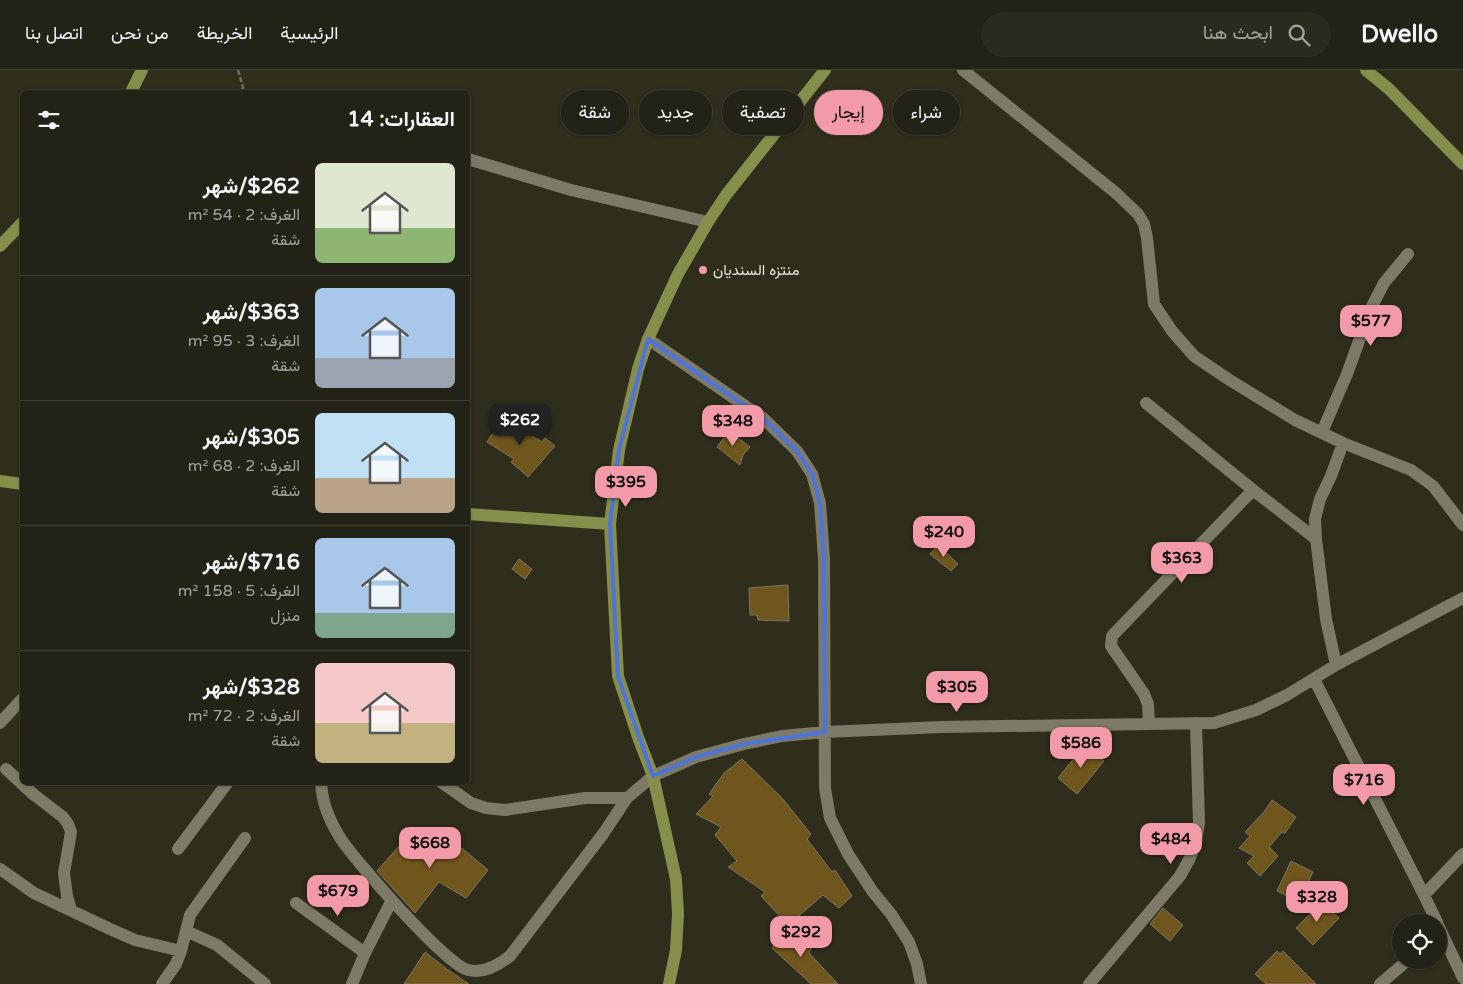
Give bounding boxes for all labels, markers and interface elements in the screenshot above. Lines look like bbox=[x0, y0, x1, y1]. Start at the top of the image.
search box bbox=[981, 12, 1331, 57]
text: Dwello bbox=[1361, 20, 1438, 49]
icon: search bbox=[1285, 21, 1313, 49]
text: اتصل بنا bbox=[25, 22, 83, 44]
text: من نحن bbox=[111, 22, 169, 44]
text: الخريطة bbox=[197, 22, 252, 44]
text: الرئيسية bbox=[280, 22, 339, 44]
text: ابحث هنا bbox=[1203, 22, 1273, 44]
chip: شقة bbox=[561, 90, 629, 135]
chip: جديد bbox=[639, 90, 712, 135]
chip: تصفية bbox=[722, 90, 804, 135]
chip: إيجار bbox=[814, 90, 883, 135]
chip: شراء bbox=[893, 90, 960, 135]
icon: filters bbox=[35, 106, 63, 134]
text: العقارات: 14 bbox=[347, 107, 455, 132]
text: $262/شهر bbox=[203, 174, 300, 199]
icon: home bbox=[355, 183, 415, 243]
text: الغرف: 2 · 54 m² bbox=[188, 205, 300, 225]
text: شقة bbox=[271, 230, 300, 250]
place label: منتزه السنديان bbox=[713, 261, 800, 279]
marker: منتزه السنديان bbox=[697, 264, 709, 276]
text: $363/شهر bbox=[203, 300, 300, 325]
pin: $577 bbox=[1341, 304, 1401, 347]
icon: home bbox=[355, 308, 415, 368]
text: $577 bbox=[1351, 311, 1391, 331]
text: الغرف: 3 · 95 m² bbox=[188, 331, 300, 351]
text: شقة bbox=[271, 356, 300, 376]
pin: $262 bbox=[490, 404, 550, 446]
pin: $348 bbox=[703, 404, 763, 447]
text: $262 bbox=[500, 410, 540, 430]
text: $348 bbox=[713, 411, 753, 431]
text: $305/شهر bbox=[203, 425, 300, 450]
icon: home bbox=[355, 433, 415, 493]
text: الغرف: 2 · 68 m² bbox=[188, 456, 300, 476]
pin: $395 bbox=[596, 466, 656, 508]
text: $395 bbox=[606, 472, 646, 492]
text: شقة bbox=[271, 481, 300, 501]
pin: $240 bbox=[914, 516, 974, 558]
text: $240 bbox=[924, 522, 964, 542]
pin: $363 bbox=[1152, 542, 1212, 584]
text: $363 bbox=[1162, 548, 1202, 568]
text: $716/شهر bbox=[203, 550, 300, 575]
icon: home bbox=[355, 558, 415, 618]
text: الغرف: 5 · 158 m² bbox=[178, 581, 300, 601]
text: منزل bbox=[270, 606, 300, 626]
pin: $305 bbox=[927, 670, 987, 713]
text: $328/شهر bbox=[203, 675, 300, 700]
text: $305 bbox=[937, 677, 977, 697]
icon: home bbox=[355, 683, 415, 743]
text: الغرف: 2 · 72 m² bbox=[188, 706, 300, 726]
pin: $586 bbox=[1051, 726, 1111, 769]
text: شقة bbox=[271, 731, 300, 751]
text: $586 bbox=[1061, 733, 1101, 753]
pin: $716 bbox=[1334, 764, 1394, 806]
text: $716 bbox=[1344, 770, 1384, 790]
pin: $484 bbox=[1141, 822, 1201, 865]
pin: $668 bbox=[400, 826, 460, 869]
text: $484 bbox=[1151, 829, 1191, 849]
text: $668 bbox=[410, 833, 450, 853]
pin: $679 bbox=[308, 874, 368, 917]
pin: $328 bbox=[1287, 880, 1347, 923]
text: $679 bbox=[318, 881, 358, 901]
text: $328 bbox=[1297, 887, 1337, 907]
map controls bbox=[1392, 914, 1447, 969]
button: locate bbox=[1392, 914, 1447, 969]
pin: $292 bbox=[771, 916, 831, 958]
text: $292 bbox=[781, 922, 821, 942]

